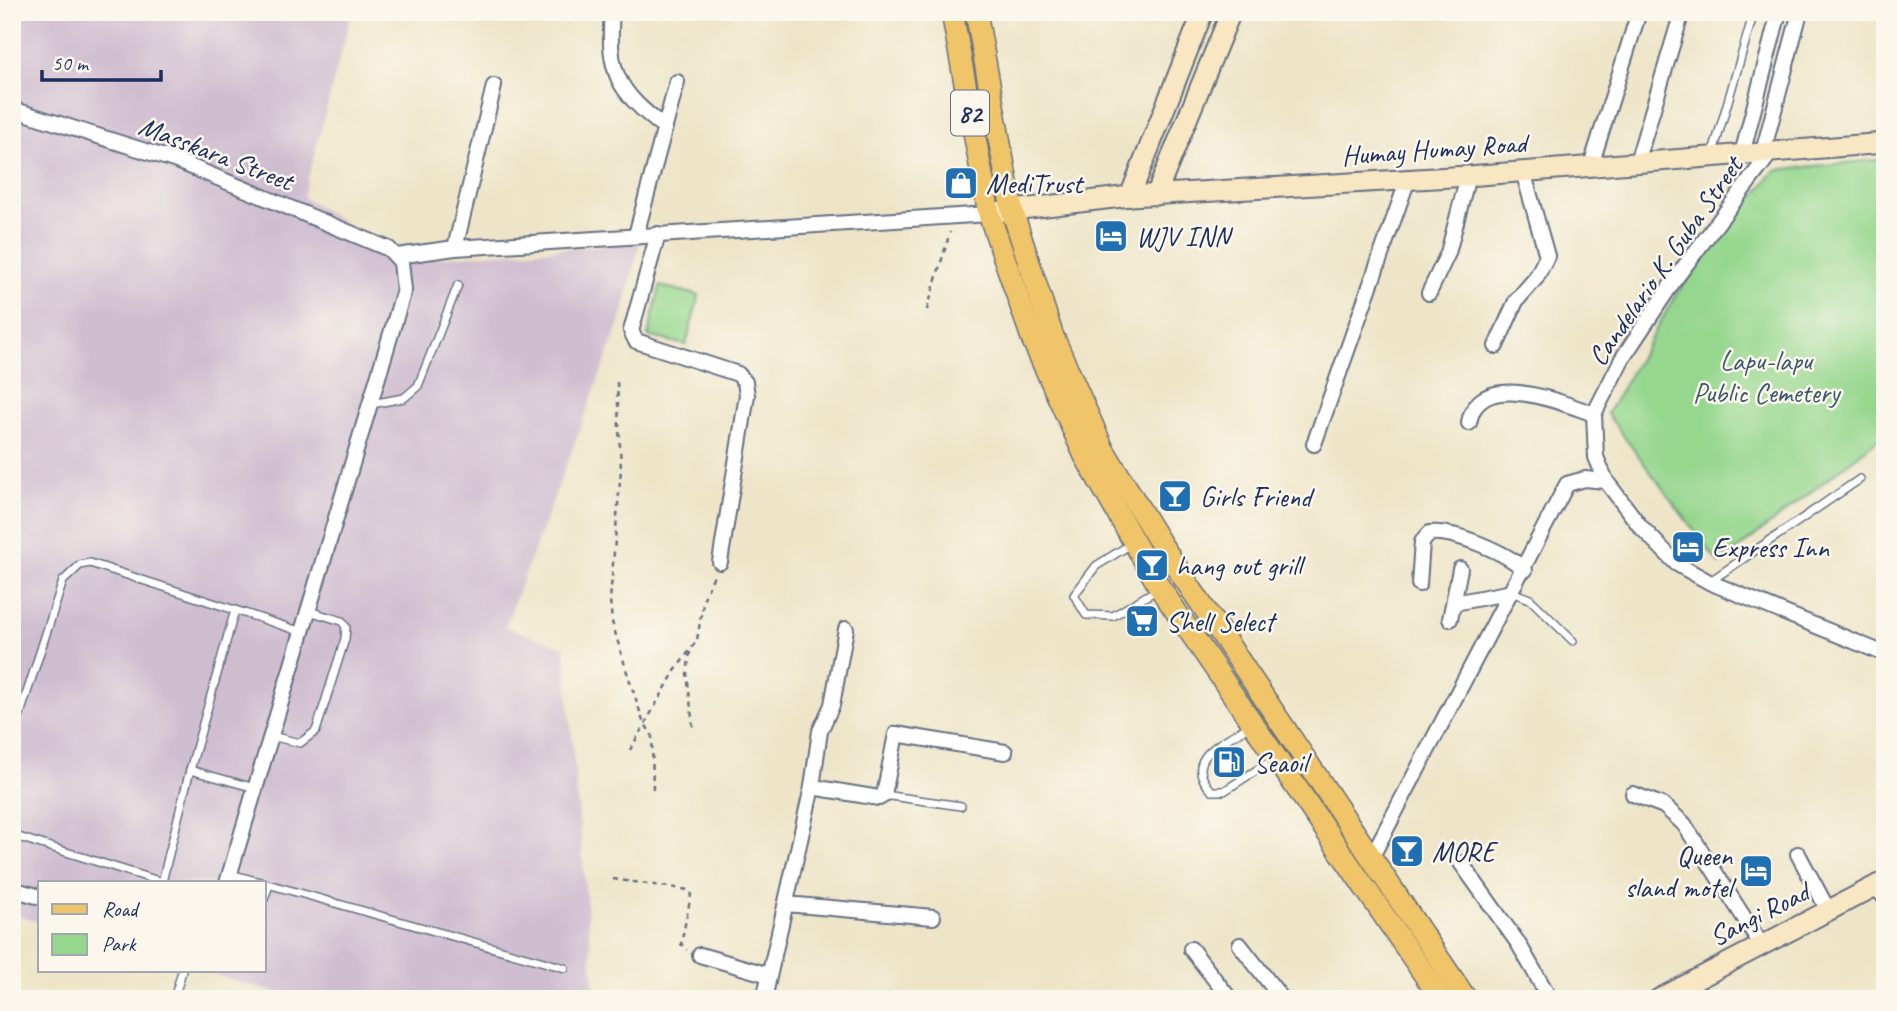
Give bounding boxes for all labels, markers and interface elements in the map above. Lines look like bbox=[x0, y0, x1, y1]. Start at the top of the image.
scale bar bbox=[42, 38, 161, 82]
text: 50 m bbox=[52, 50, 90, 76]
road number: 82 bbox=[951, 90, 989, 136]
street label: Masskara Street bbox=[134, 108, 300, 199]
street label: Humay Humay Road bbox=[1340, 125, 1532, 173]
street label: Candelario K. Guba Street bbox=[1580, 148, 1752, 372]
shop icon: MediTrust bbox=[942, 164, 980, 202]
place label: MediTrust bbox=[986, 166, 1085, 201]
hotel icon: WJV INN bbox=[1092, 217, 1130, 255]
place label: WJV INN bbox=[1136, 219, 1234, 254]
park label: Lapu-lapu Public Cemetery bbox=[1693, 343, 1842, 410]
bar icon: Girls Friend bbox=[1156, 477, 1194, 515]
place label: Girls Friend bbox=[1200, 479, 1315, 514]
hotel icon: Express Inn bbox=[1669, 528, 1707, 566]
place label: Express Inn bbox=[1712, 530, 1830, 565]
bar icon: hang out grill bbox=[1133, 546, 1171, 584]
place label: hang out grill bbox=[1176, 548, 1307, 583]
supermarket icon: Shell Select bbox=[1123, 602, 1161, 640]
place label: Shell Select bbox=[1166, 604, 1278, 639]
fuel station icon: Seaoil bbox=[1210, 743, 1248, 781]
place label: Seaoil bbox=[1254, 745, 1312, 780]
bar icon: MORE bbox=[1388, 832, 1426, 870]
place label: MORE bbox=[1432, 834, 1499, 869]
place label: Queen sland motel bbox=[1625, 838, 1737, 905]
hotel icon: Queen sland motel bbox=[1737, 852, 1775, 890]
street label: Sangi Road bbox=[1703, 872, 1818, 954]
legend bbox=[38, 881, 266, 972]
text: Road bbox=[102, 896, 141, 922]
text: Park bbox=[102, 931, 137, 957]

